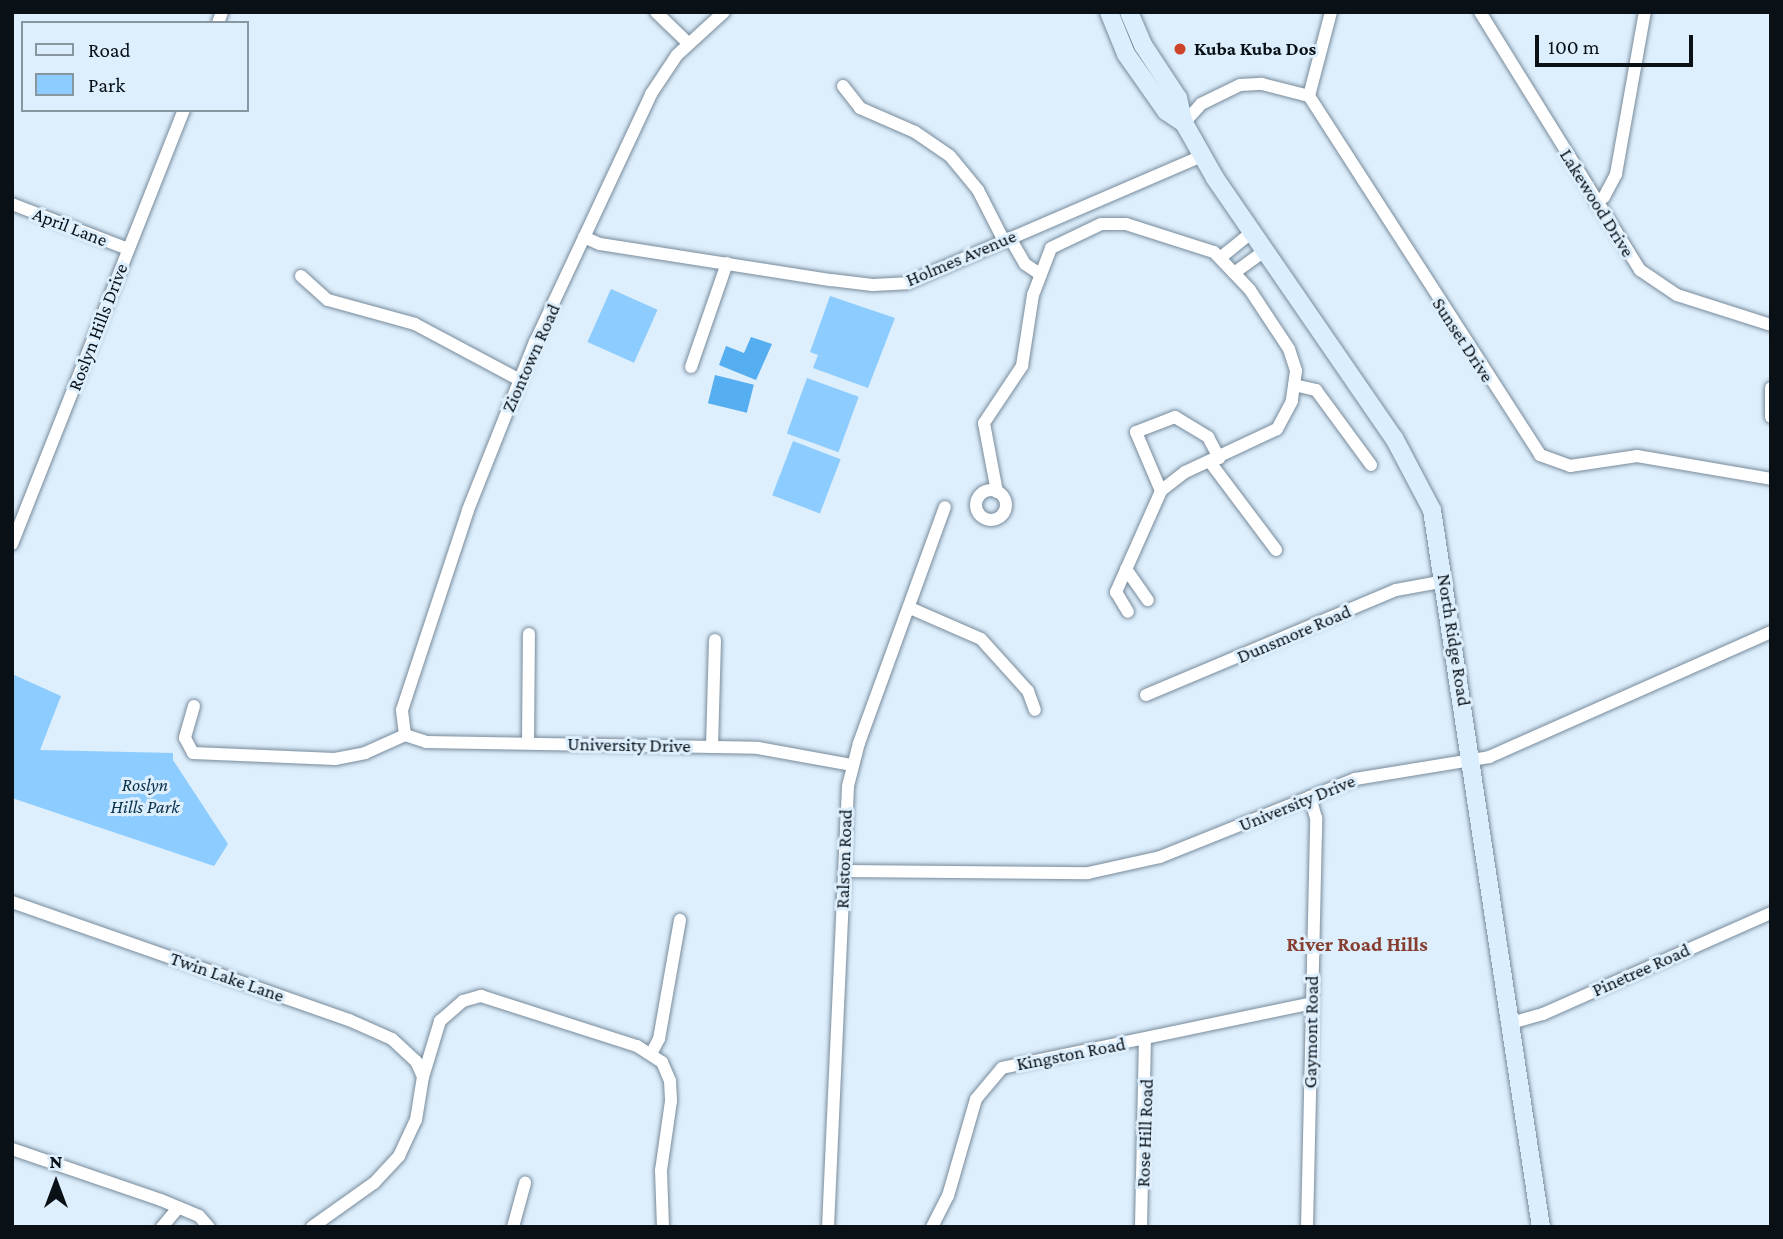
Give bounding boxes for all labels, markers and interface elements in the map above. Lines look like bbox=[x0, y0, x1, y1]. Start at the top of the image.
legend bbox=[21, 21, 248, 112]
scale bar bbox=[1538, 21, 1696, 65]
text: 100 m bbox=[1548, 35, 1600, 59]
text: Road bbox=[88, 38, 131, 62]
place label: Kuba Kuba Dos bbox=[1194, 38, 1316, 60]
marker: Kuba Kuba Dos bbox=[1172, 41, 1188, 57]
text: Park bbox=[88, 73, 125, 97]
street label: Lakewood Drive bbox=[1555, 145, 1639, 261]
street label: April Lane bbox=[30, 202, 110, 252]
street label: Holmes Avenue bbox=[902, 225, 1020, 291]
street label: Roslyn Hills Drive bbox=[63, 260, 133, 394]
street label: Sunset Drive bbox=[1427, 293, 1499, 387]
street label: Ziontown Road bbox=[497, 300, 565, 416]
street label: North Ridge Road bbox=[1432, 572, 1476, 708]
street label: Dunsmore Road bbox=[1233, 600, 1355, 668]
street label: University Drive bbox=[567, 733, 691, 757]
street label: University Drive bbox=[1236, 769, 1358, 837]
park label: Roslyn Hills Park bbox=[110, 774, 180, 818]
street label: Ralston Road bbox=[831, 809, 857, 909]
district label: River Road Hills bbox=[1286, 931, 1428, 957]
street label: Pinetree Road bbox=[1589, 938, 1693, 1002]
street label: Twin Lake Lane bbox=[167, 947, 287, 1007]
street label: Gaymont Road bbox=[1299, 975, 1323, 1089]
street label: Kingston Road bbox=[1015, 1032, 1127, 1076]
street label: Rose Hill Road bbox=[1132, 1078, 1158, 1188]
north arrow bbox=[21, 1148, 91, 1218]
text: N bbox=[50, 1151, 62, 1172]

